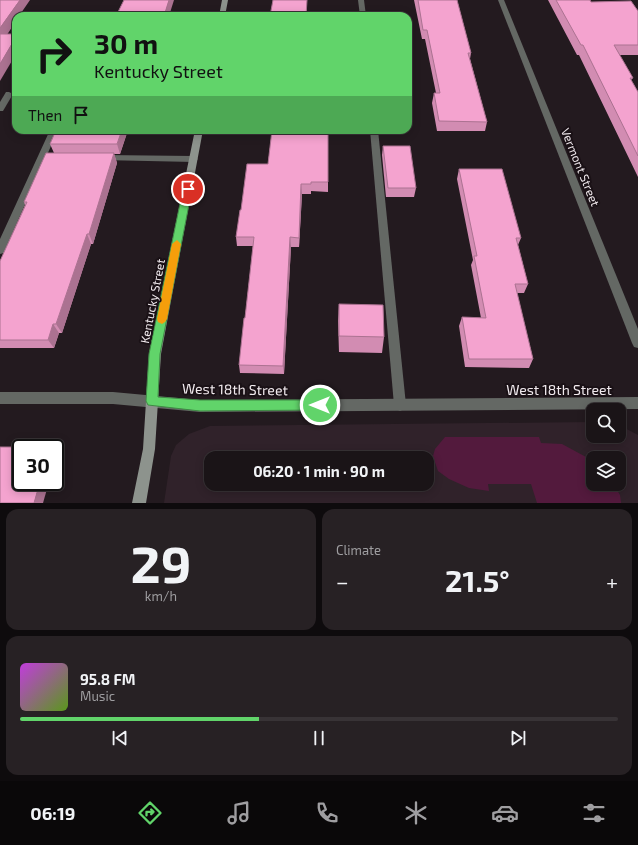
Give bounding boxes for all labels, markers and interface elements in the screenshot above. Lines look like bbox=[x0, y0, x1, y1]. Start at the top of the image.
text: 30 m bbox=[94, 26, 158, 60]
icon: right bbox=[28, 28, 80, 80]
text: Kentucky Street bbox=[94, 60, 223, 82]
icon: arrive bbox=[70, 104, 92, 126]
text: Then bbox=[28, 106, 62, 124]
street label: Vermont Street bbox=[559, 126, 603, 208]
pin bbox=[171, 172, 205, 206]
icon: arrive bbox=[177, 178, 199, 200]
street label: Kentucky Street bbox=[137, 257, 167, 344]
street label: West 18th Street bbox=[182, 380, 288, 398]
street label: West 18th Street bbox=[506, 381, 612, 398]
position arrow bbox=[299, 384, 341, 426]
map controls bbox=[586, 403, 626, 491]
button: search bbox=[586, 403, 626, 443]
speed limit sign: 30 bbox=[12, 439, 64, 491]
button: layers bbox=[586, 451, 626, 491]
text: 06:20 · 1 min · 90 m bbox=[253, 462, 385, 480]
text: 29 bbox=[131, 531, 191, 593]
text: Climate bbox=[336, 542, 381, 558]
text: 21.5° bbox=[445, 562, 510, 598]
text: − bbox=[336, 568, 349, 594]
text: + bbox=[606, 568, 618, 594]
text: km/h bbox=[145, 588, 177, 604]
text: 95.8 FM bbox=[80, 670, 135, 688]
text: Music bbox=[80, 688, 115, 704]
icon: previous bbox=[109, 727, 131, 749]
icon: pause bbox=[308, 727, 330, 749]
icon: next bbox=[507, 727, 529, 749]
icon: directions bbox=[136, 799, 164, 827]
icon: music bbox=[225, 799, 253, 827]
icon: phone bbox=[313, 799, 341, 827]
icon: climate bbox=[402, 799, 430, 827]
icon: car bbox=[491, 799, 519, 827]
icon: filters bbox=[580, 799, 608, 827]
text: 06:19 bbox=[30, 802, 75, 824]

